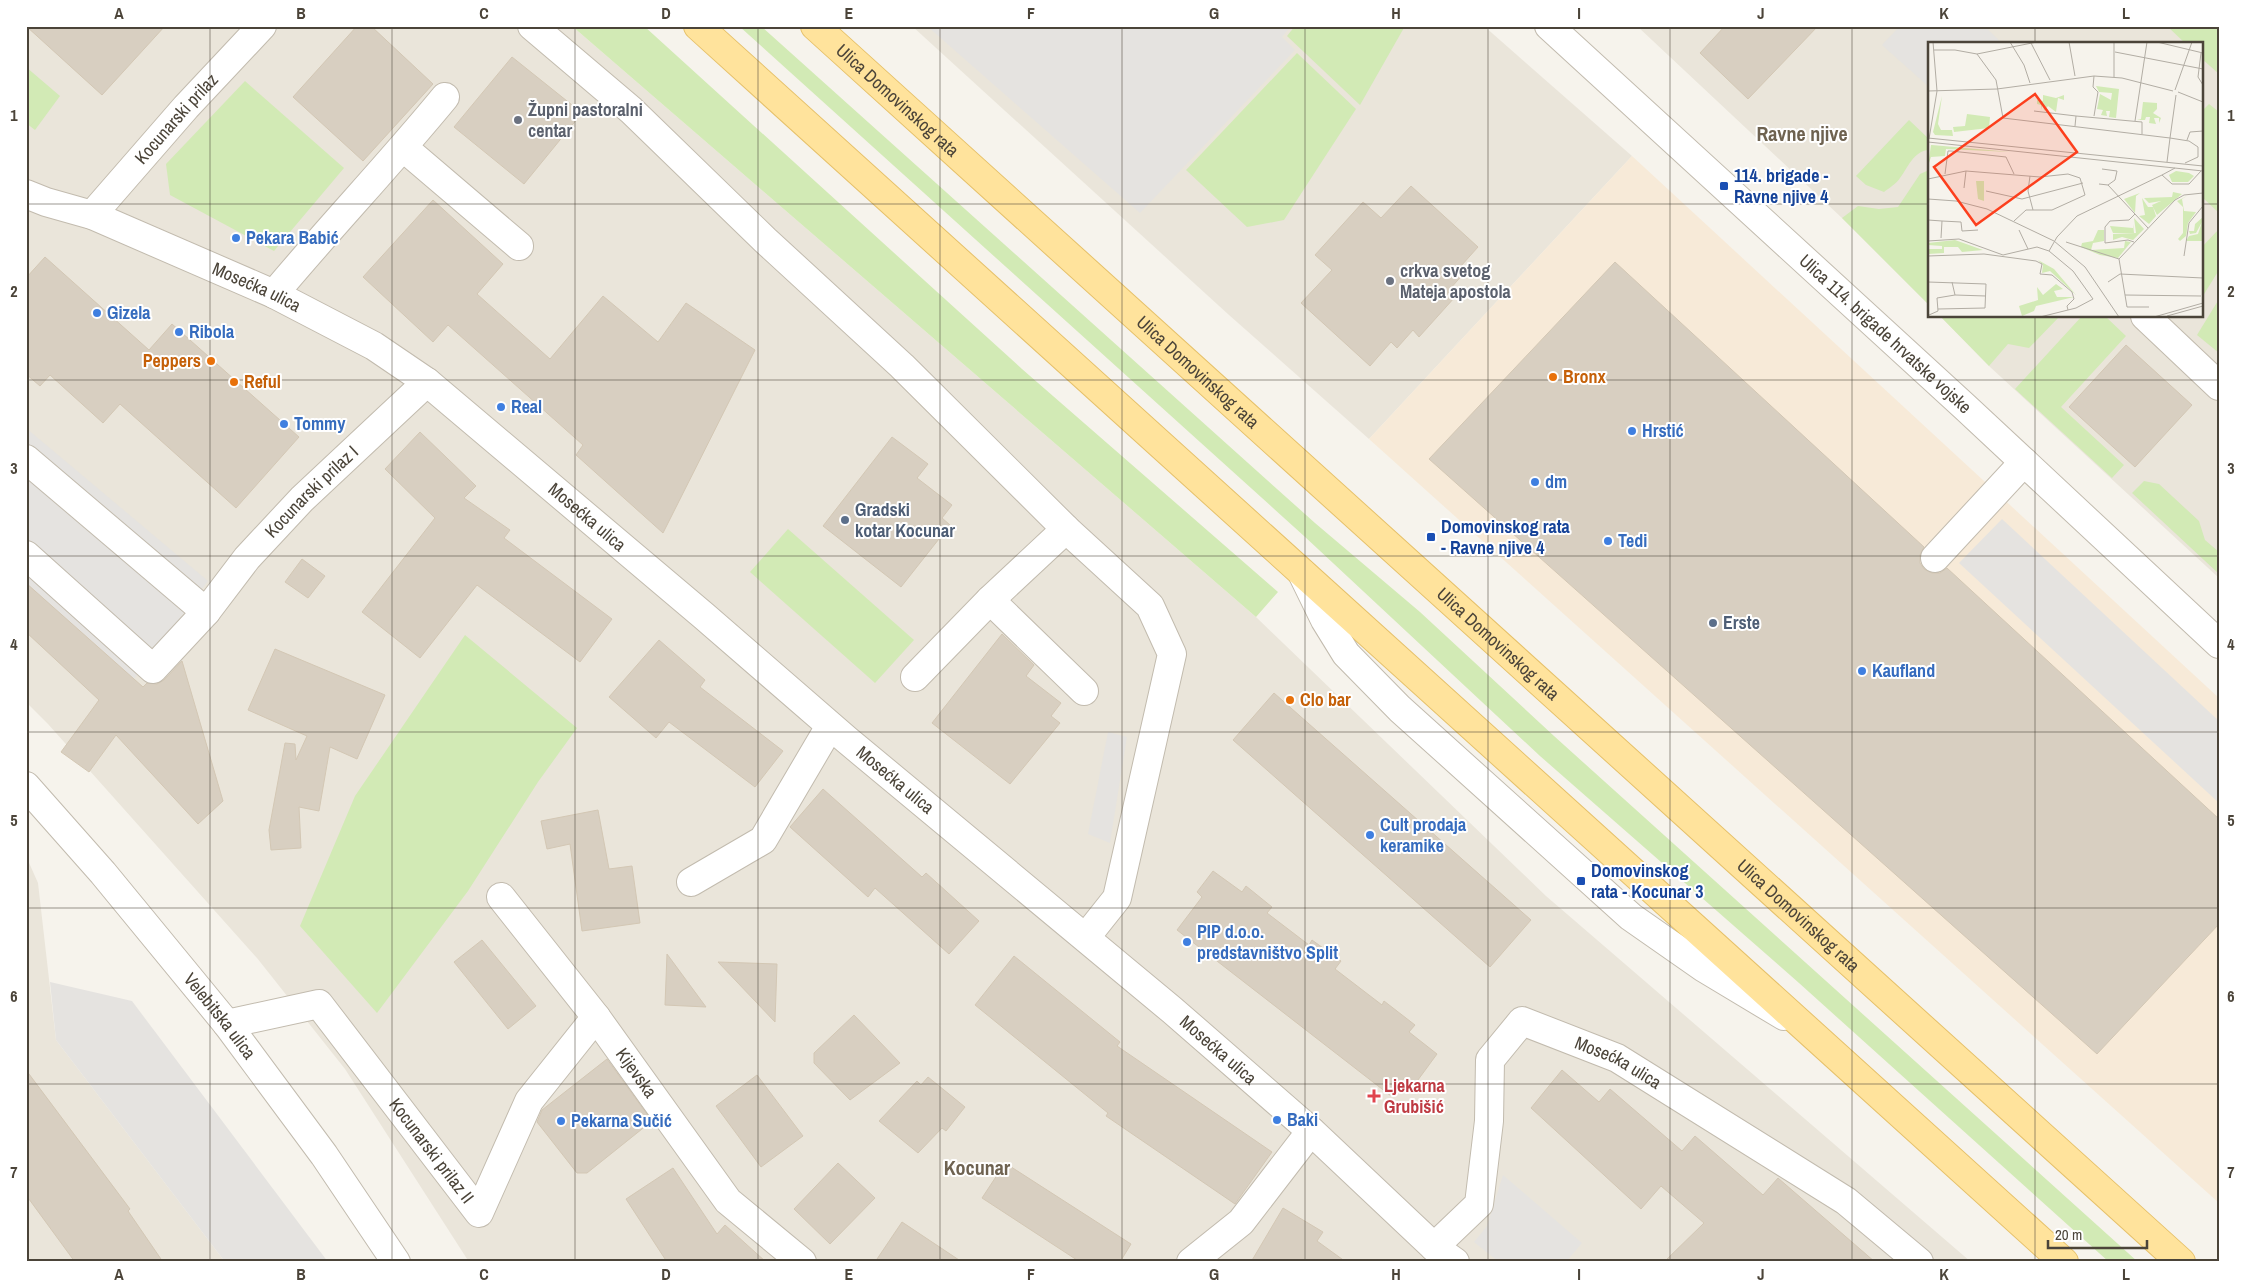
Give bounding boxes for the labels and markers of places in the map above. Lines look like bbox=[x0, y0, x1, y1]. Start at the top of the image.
place label: Župni pastoralni centar bbox=[528, 97, 643, 143]
marker: Župni pastoralni centar bbox=[512, 114, 524, 126]
place label: 114. brigade - Ravne njive 4 bbox=[1734, 163, 1829, 209]
marker: 114. brigade - Ravne njive 4 bbox=[1718, 180, 1730, 192]
place label: Pekara Babić bbox=[246, 225, 339, 250]
marker: Pekara Babić bbox=[230, 232, 242, 244]
place label: crkva svetog Mateja apostola bbox=[1400, 258, 1512, 304]
marker: crkva svetog Mateja apostola bbox=[1384, 275, 1396, 287]
place label: Gizela bbox=[107, 300, 151, 325]
marker: Gizela bbox=[91, 307, 103, 319]
place label: Ribola bbox=[189, 319, 235, 344]
marker: Ribola bbox=[173, 326, 185, 338]
place label: Peppers bbox=[143, 348, 201, 373]
marker: Peppers bbox=[205, 355, 217, 367]
place label: Bronx bbox=[1563, 364, 1606, 389]
place label: Reful bbox=[244, 369, 281, 394]
marker: Bronx bbox=[1547, 371, 1559, 383]
marker: Reful bbox=[228, 376, 240, 388]
place label: Real bbox=[511, 394, 542, 419]
marker: Real bbox=[495, 401, 507, 413]
place label: Tommy bbox=[294, 411, 346, 436]
marker: Tommy bbox=[278, 418, 290, 430]
place label: Hrstić bbox=[1642, 418, 1684, 443]
marker: Hrstić bbox=[1626, 425, 1638, 437]
place label: dm bbox=[1545, 469, 1567, 494]
marker: dm bbox=[1529, 476, 1541, 488]
place label: Gradski kotar Kocunar bbox=[855, 497, 955, 543]
marker: Gradski kotar Kocunar bbox=[839, 514, 851, 526]
place label: Domovinskog rata - Ravne njive 4 bbox=[1441, 514, 1571, 560]
place label: Tedi bbox=[1618, 528, 1647, 553]
marker: Domovinskog rata - Ravne njive 4 bbox=[1425, 531, 1437, 543]
marker: Tedi bbox=[1602, 535, 1614, 547]
place label: Erste bbox=[1723, 610, 1760, 635]
marker: Erste bbox=[1707, 617, 1719, 629]
place label: Kaufland bbox=[1872, 658, 1935, 683]
marker: Kaufland bbox=[1856, 665, 1868, 677]
place label: Clo bar bbox=[1300, 687, 1351, 712]
marker: Clo bar bbox=[1284, 694, 1296, 706]
place label: Cult prodaja keramike bbox=[1380, 812, 1467, 858]
marker: Cult prodaja keramike bbox=[1364, 829, 1376, 841]
place label: Domovinskog rata - Kocunar 3 bbox=[1591, 858, 1703, 904]
marker: Domovinskog rata - Kocunar 3 bbox=[1575, 875, 1587, 887]
place label: PIP d.o.o. predstavništvo Split bbox=[1197, 919, 1338, 965]
marker: PIP d.o.o. predstavništvo Split bbox=[1181, 936, 1193, 948]
place label: Ljekarna Grubišić bbox=[1384, 1073, 1446, 1119]
marker: Ljekarna Grubišić bbox=[1368, 1090, 1380, 1102]
place label: Baki bbox=[1287, 1107, 1318, 1132]
place label: Pekarna Sučić bbox=[571, 1108, 672, 1133]
marker: Baki bbox=[1271, 1114, 1283, 1126]
marker: Pekarna Sučić bbox=[555, 1115, 567, 1127]

